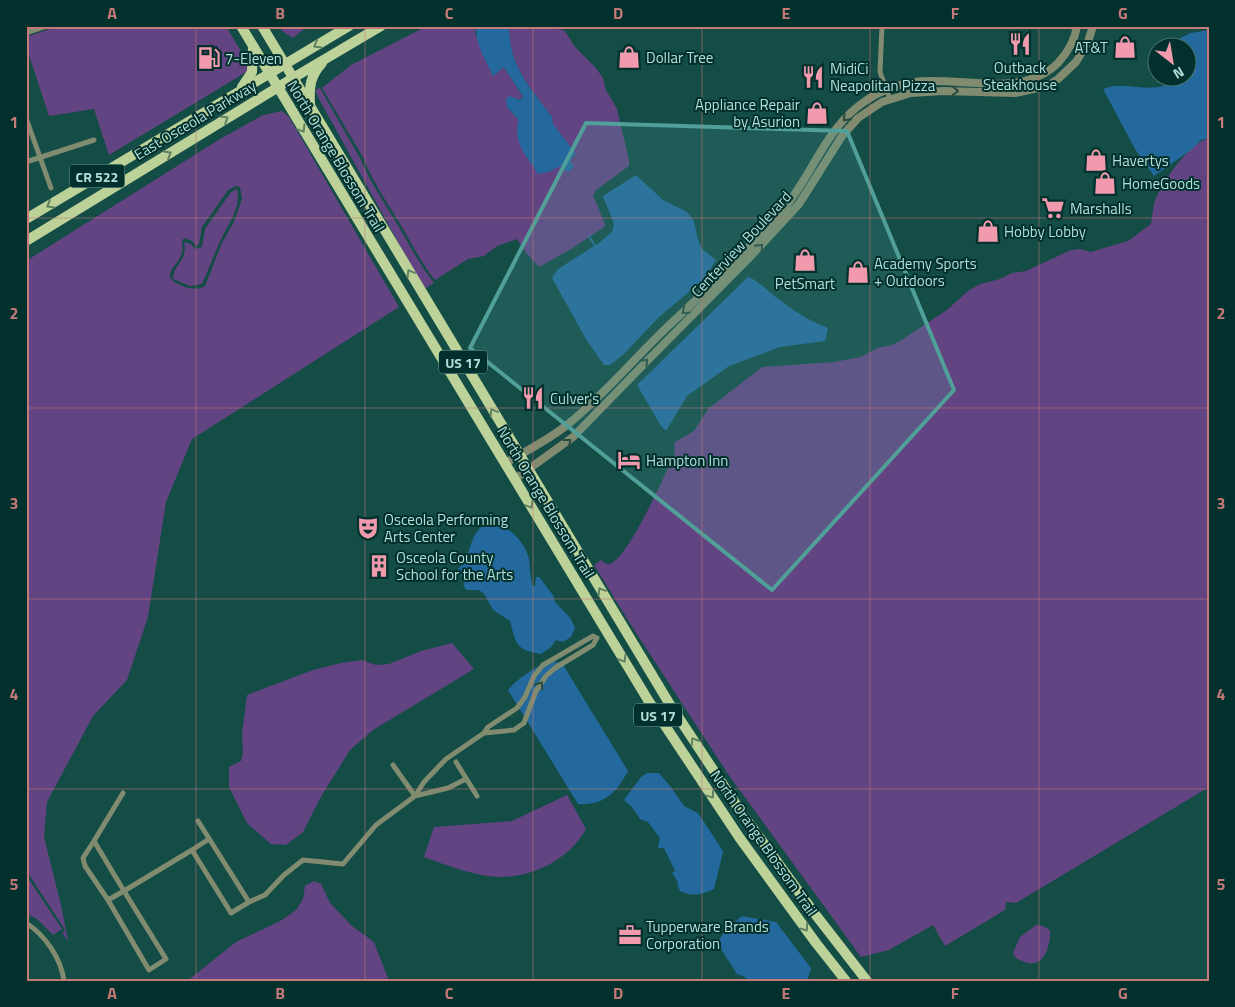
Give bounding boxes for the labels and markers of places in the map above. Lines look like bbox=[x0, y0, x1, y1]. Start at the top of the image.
restaurant icon: Outback Steakhouse bbox=[1007, 31, 1033, 57]
shop icon: AT&T bbox=[1112, 34, 1138, 60]
place label: AT&T bbox=[1075, 36, 1108, 59]
shop icon: Dollar Tree bbox=[616, 44, 642, 70]
fuel station icon: 7-Eleven bbox=[196, 45, 222, 71]
place label: Dollar Tree bbox=[646, 46, 713, 69]
place label: 7-Eleven bbox=[225, 47, 282, 70]
place label: Outback Steakhouse bbox=[983, 56, 1057, 96]
place label: MidiCi Neapolitan Pizza bbox=[830, 57, 936, 97]
restaurant icon: MidiCi Neapolitan Pizza bbox=[800, 64, 826, 90]
place label: Appliance Repair by Asurion bbox=[695, 93, 800, 133]
shop icon: Appliance Repair by Asurion bbox=[804, 100, 830, 126]
shop icon: Havertys bbox=[1083, 147, 1109, 173]
place label: Havertys bbox=[1112, 149, 1169, 172]
shop icon: HomeGoods bbox=[1092, 170, 1118, 196]
place label: HomeGoods bbox=[1122, 172, 1200, 195]
supermarket icon: Marshalls bbox=[1040, 195, 1066, 221]
place label: Marshalls bbox=[1070, 197, 1132, 220]
shop icon: Hobby Lobby bbox=[975, 218, 1001, 244]
place label: Hobby Lobby bbox=[1004, 220, 1086, 243]
shop icon: PetSmart bbox=[792, 247, 818, 273]
place label: Academy Sports + Outdoors bbox=[874, 252, 977, 292]
shop icon: Academy Sports + Outdoors bbox=[845, 259, 871, 285]
place label: PetSmart bbox=[775, 272, 836, 295]
restaurant icon: Culver's bbox=[520, 385, 546, 411]
place label: Culver's bbox=[550, 387, 599, 410]
hotel icon: Hampton Inn bbox=[616, 447, 642, 473]
place label: Hampton Inn bbox=[646, 449, 728, 472]
place label: Osceola Performing Arts Center bbox=[384, 508, 509, 548]
theatre icon: Osceola Performing Arts Center bbox=[355, 515, 381, 541]
place label: Osceola County School for the Arts bbox=[396, 546, 513, 586]
building icon: Osceola County School for the Arts bbox=[366, 553, 392, 579]
place label: Tupperware Brands Corporation bbox=[646, 915, 769, 955]
office icon: Tupperware Brands Corporation bbox=[617, 922, 643, 948]

